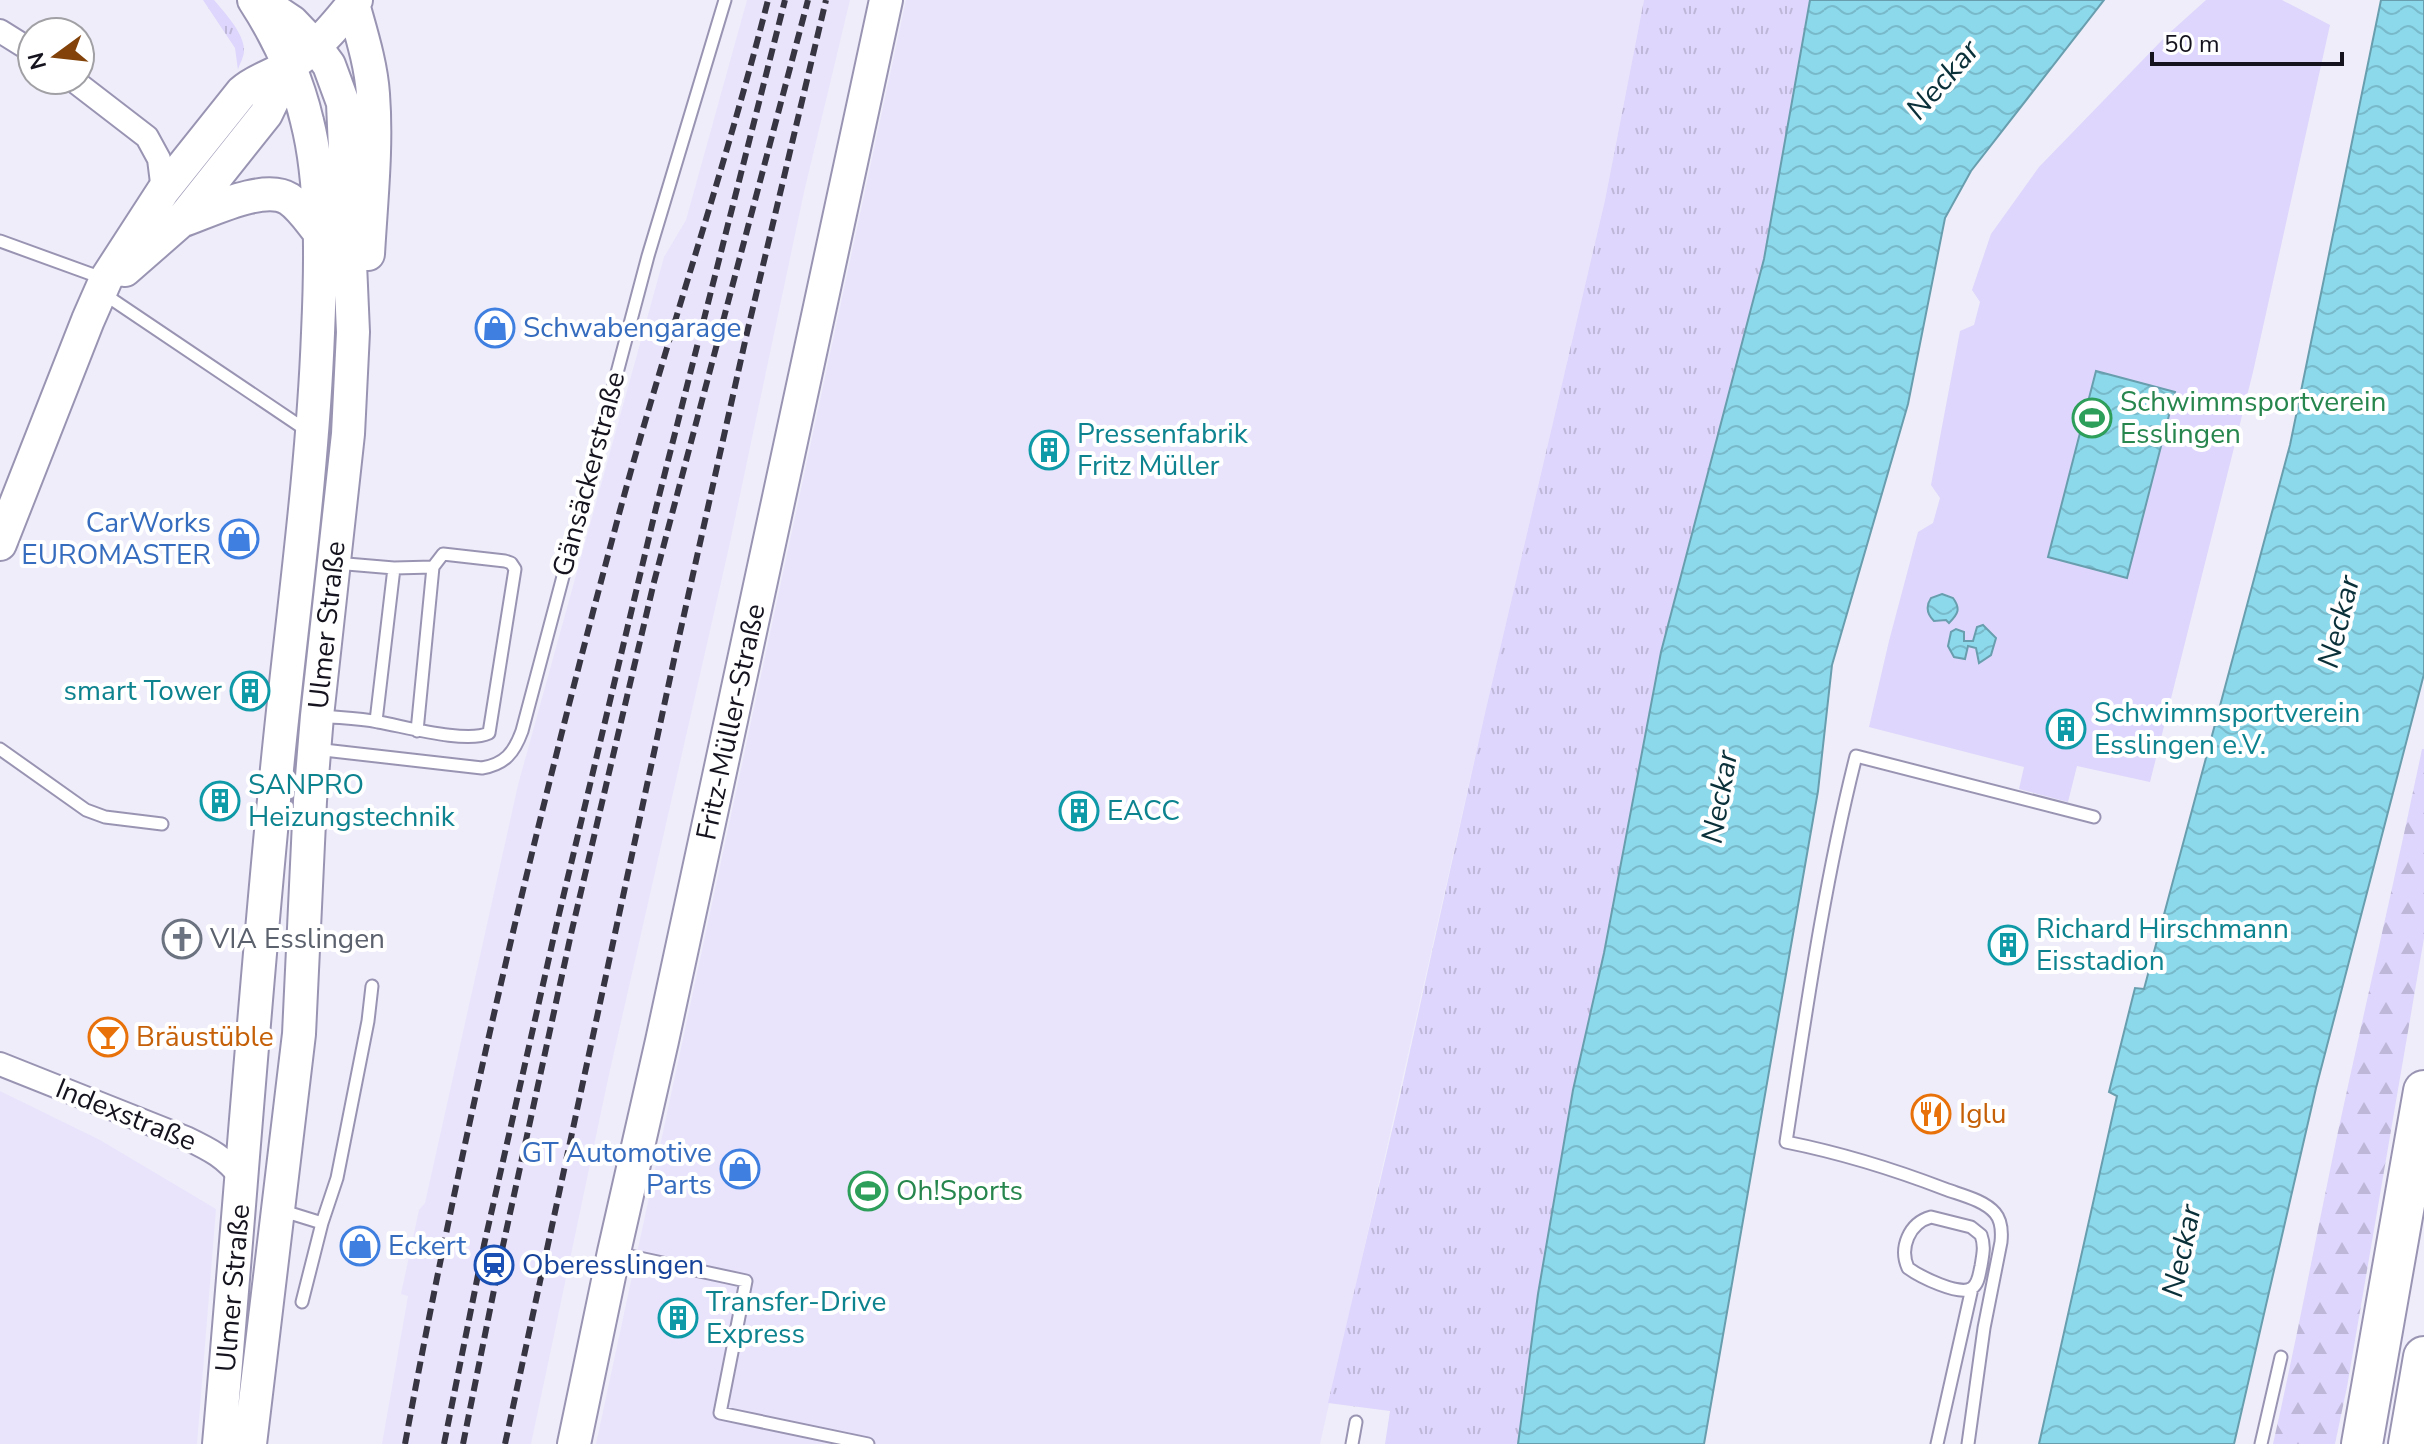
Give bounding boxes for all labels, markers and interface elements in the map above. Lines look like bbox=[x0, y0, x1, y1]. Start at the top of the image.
north arrow bbox=[16, 16, 96, 96]
scale bar bbox=[2152, 16, 2342, 66]
text: 50 m bbox=[2164, 28, 2220, 60]
water label: Neckar bbox=[1897, 30, 1990, 129]
text: N bbox=[21, 49, 54, 73]
shop icon: Schwabengarage bbox=[474, 307, 516, 349]
place label: Schwabengarage bbox=[523, 309, 741, 347]
street label: Gänsäckerstraße bbox=[543, 367, 635, 581]
place label: Schwimmsportverein Esslingen bbox=[2120, 383, 2386, 453]
sports icon: Schwimmsportverein Esslingen bbox=[2071, 397, 2113, 439]
place label: Pressenfabrik Fritz Müller bbox=[1077, 415, 1249, 485]
building icon: Pressenfabrik Fritz Müller bbox=[1028, 429, 1070, 471]
place label: CarWorks EUROMASTER bbox=[21, 504, 211, 574]
shop icon: CarWorks EUROMASTER bbox=[218, 518, 260, 560]
street label: Ulmer Straße bbox=[299, 539, 355, 711]
water label: Neckar bbox=[2308, 570, 2371, 672]
street label: Fritz-Müller-Straße bbox=[687, 600, 775, 844]
building icon: smart Tower bbox=[229, 670, 271, 712]
place label: smart Tower bbox=[64, 672, 222, 710]
place label: Schwimmsportverein Esslingen e.V. bbox=[2094, 694, 2360, 764]
building icon: Schwimmsportverein Esslingen e.V. bbox=[2045, 708, 2087, 750]
water label: Neckar bbox=[1692, 746, 1749, 847]
place label: SANPRO Heizungstechnik bbox=[248, 766, 456, 836]
building icon: SANPRO Heizungstechnik bbox=[199, 780, 241, 822]
building icon: EACC bbox=[1058, 790, 1100, 832]
place label: EACC bbox=[1107, 792, 1180, 830]
place label: Richard Hirschmann Eisstadion bbox=[2036, 910, 2289, 980]
church icon: VIA Esslingen bbox=[161, 918, 203, 960]
place label: VIA Esslingen bbox=[209, 920, 385, 958]
building icon: Richard Hirschmann Eisstadion bbox=[1987, 924, 2029, 966]
bar icon: Bräustüble bbox=[87, 1016, 129, 1058]
place label: Bräustüble bbox=[136, 1018, 274, 1056]
street label: Indexstraße bbox=[50, 1070, 202, 1160]
restaurant icon: Iglu bbox=[1910, 1093, 1952, 1135]
place label: Iglu bbox=[1959, 1095, 2007, 1133]
place label: GT Automotive Parts bbox=[522, 1134, 712, 1204]
shop icon: GT Automotive Parts bbox=[719, 1148, 761, 1190]
sports icon: Oh!Sports bbox=[847, 1170, 889, 1212]
place label: Oh!Sports bbox=[896, 1172, 1023, 1210]
water label: Neckar bbox=[2152, 1200, 2212, 1301]
street label: Ulmer Straße bbox=[207, 1202, 259, 1374]
shop icon: Eckert bbox=[339, 1225, 381, 1267]
place label: Eckert bbox=[388, 1227, 466, 1265]
station icon: Oberesslingen bbox=[473, 1244, 515, 1286]
place label: Oberesslingen bbox=[522, 1246, 704, 1284]
place label: Transfer-Drive Express bbox=[706, 1283, 886, 1353]
building icon: Transfer-Drive Express bbox=[657, 1297, 699, 1339]

